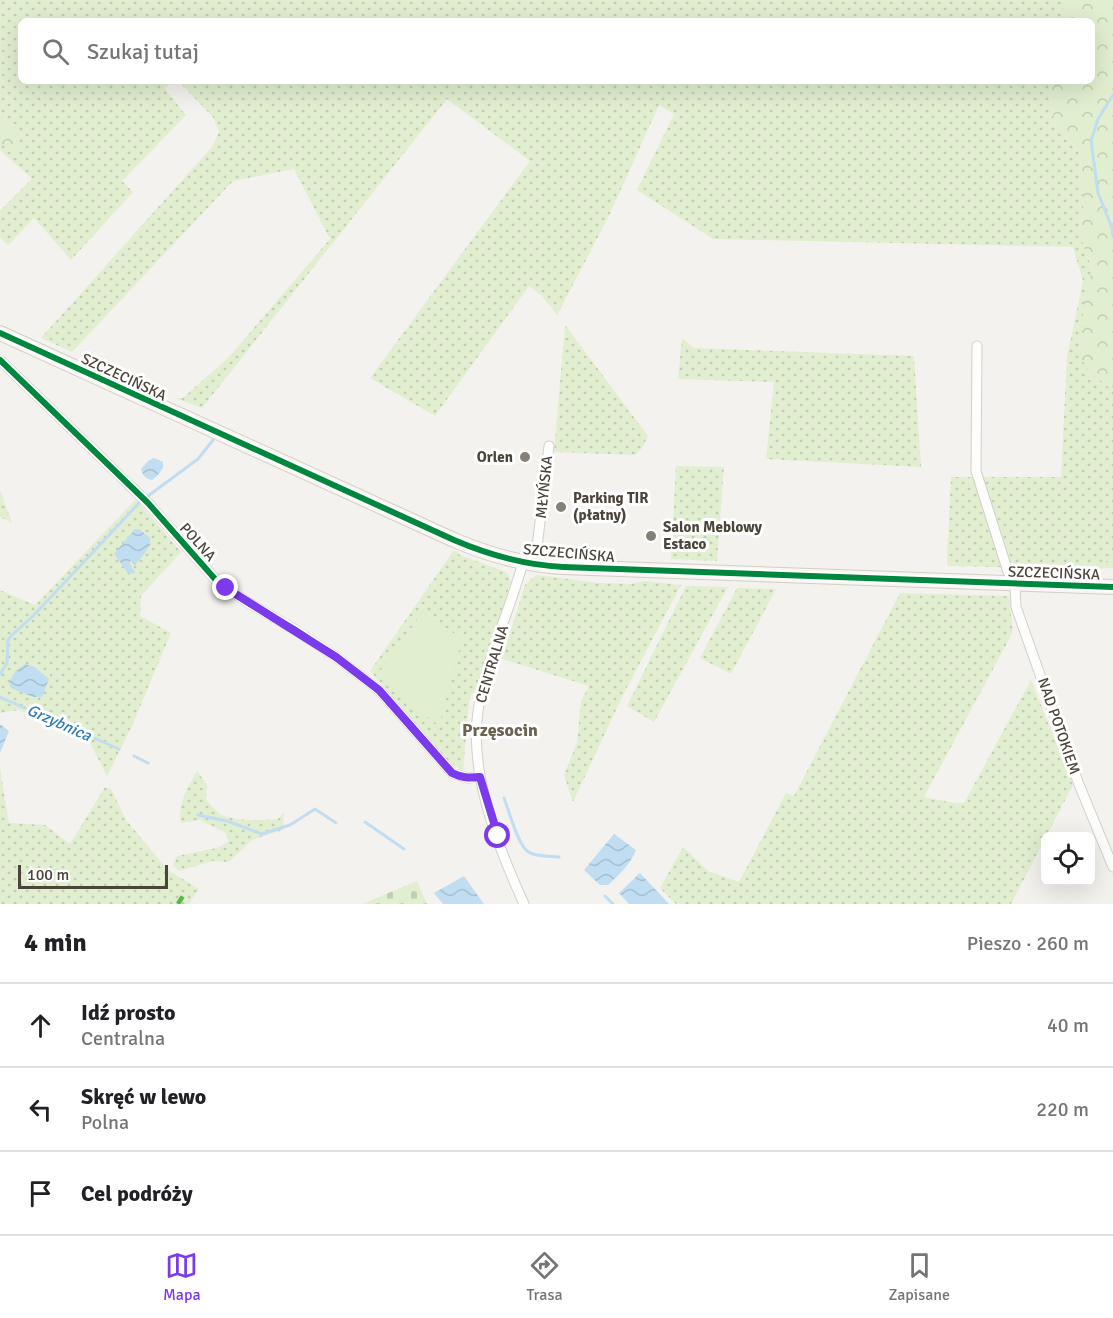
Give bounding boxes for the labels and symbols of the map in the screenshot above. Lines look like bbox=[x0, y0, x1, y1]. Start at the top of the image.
street label: SZCZECIŃSKA bbox=[78, 348, 170, 405]
place label: Orlen bbox=[477, 448, 513, 466]
marker: Orlen bbox=[518, 450, 532, 464]
street label: MŁYŃSKA bbox=[531, 455, 556, 519]
place label: Parking TIR (płatny) bbox=[573, 489, 649, 524]
marker: Parking TIR (płatny) bbox=[554, 500, 568, 514]
place label: Salon Meblowy Estaco bbox=[663, 518, 763, 553]
street label: POLNA bbox=[176, 519, 220, 565]
marker: Salon Meblowy Estaco bbox=[644, 529, 658, 543]
street label: SZCZECIŃSKA bbox=[522, 539, 616, 566]
street label: SZCZECIŃSKA bbox=[1008, 561, 1100, 584]
route end bbox=[212, 574, 238, 600]
street label: CENTRALNA bbox=[472, 623, 512, 705]
street label: NAD POTOKIEM bbox=[1034, 675, 1084, 777]
water label: Grzybnica bbox=[24, 700, 95, 746]
district label: Przęsocin bbox=[462, 719, 538, 741]
route start bbox=[484, 822, 510, 848]
scale bar bbox=[18, 862, 168, 890]

